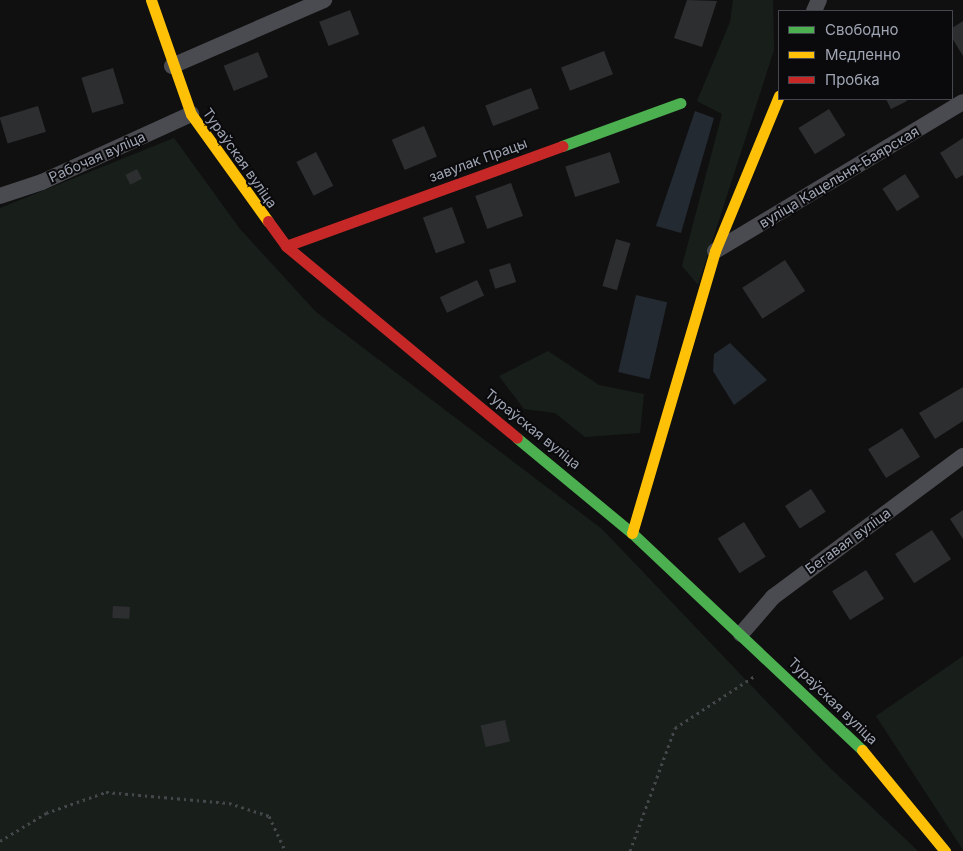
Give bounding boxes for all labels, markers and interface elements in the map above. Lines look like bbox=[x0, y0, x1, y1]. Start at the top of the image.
legend bbox=[778, 10, 953, 100]
text: Свободно bbox=[825, 20, 899, 39]
text: Медленно bbox=[825, 45, 901, 64]
text: Пробка bbox=[825, 70, 880, 89]
street label: Тураўская вуліца bbox=[199, 105, 281, 211]
street label: вуліца Кацельня-Баярская bbox=[756, 123, 922, 231]
street label: Рабочая вуліца bbox=[46, 128, 148, 186]
street label: завулак Працы bbox=[427, 134, 529, 186]
street label: Тураўская вуліца bbox=[482, 385, 584, 473]
street label: Бегавая вуліца bbox=[802, 504, 894, 578]
street label: Тураўская вуліца bbox=[785, 654, 881, 748]

